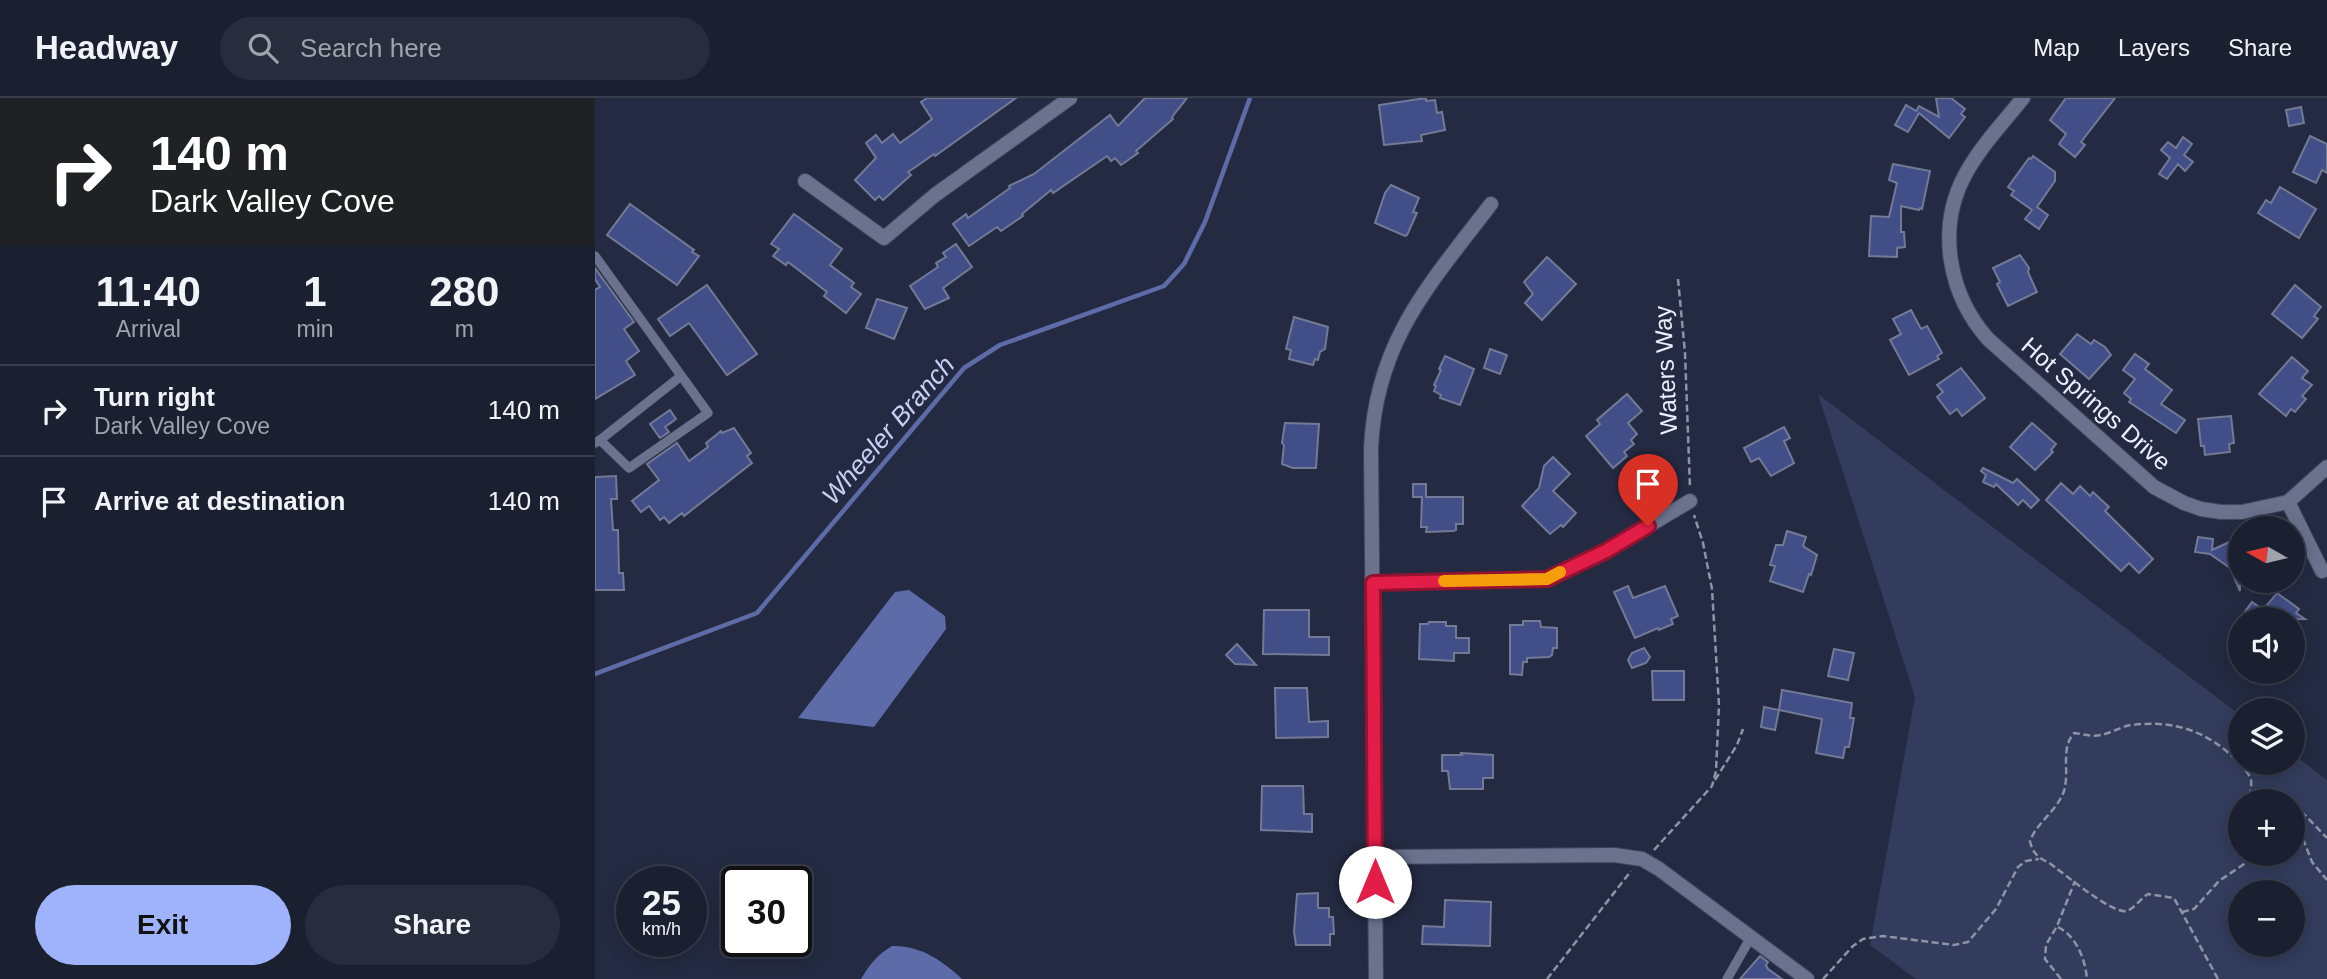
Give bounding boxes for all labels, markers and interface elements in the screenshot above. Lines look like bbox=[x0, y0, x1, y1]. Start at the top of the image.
search box bbox=[220, 17, 710, 80]
text: Headway bbox=[35, 29, 178, 66]
icon: search bbox=[244, 29, 282, 67]
text: Search here bbox=[300, 33, 442, 63]
text: Map bbox=[2033, 34, 2080, 61]
text: Layers bbox=[2118, 34, 2190, 61]
text: Share bbox=[2228, 34, 2292, 61]
icon: right bbox=[35, 126, 126, 217]
text: 140 m bbox=[150, 126, 289, 180]
text: Dark Valley Cove bbox=[150, 183, 395, 219]
text: 11:40 bbox=[96, 268, 201, 315]
text: 1 bbox=[303, 268, 327, 315]
text: 280 bbox=[429, 268, 499, 315]
street label: Waters Way bbox=[1649, 305, 1682, 435]
text: Arrival bbox=[116, 316, 181, 342]
text: min bbox=[296, 316, 334, 342]
text: m bbox=[455, 316, 474, 342]
street label: Hot Springs Drive bbox=[2017, 332, 2176, 476]
water label: Wheeler Branch bbox=[816, 350, 960, 510]
text: Turn right bbox=[94, 382, 215, 412]
icon: right bbox=[35, 392, 73, 430]
text: 140 m bbox=[488, 395, 560, 425]
text: Dark Valley Cove bbox=[94, 413, 270, 439]
pin bbox=[1618, 454, 1678, 526]
icon: arrive bbox=[1629, 465, 1667, 503]
icon: arrive bbox=[35, 483, 73, 521]
text: Arrive at destination bbox=[94, 486, 345, 516]
text: 140 m bbox=[488, 486, 560, 516]
north arrow bbox=[2228, 516, 2305, 593]
map controls bbox=[2228, 516, 2305, 957]
button: sound bbox=[2228, 607, 2305, 684]
button: layers bbox=[2228, 698, 2305, 775]
button: + bbox=[2228, 789, 2305, 866]
position arrow bbox=[1338, 845, 1412, 919]
speed limit sign: 30 bbox=[721, 866, 812, 957]
button: − bbox=[2228, 880, 2305, 957]
text: 25 bbox=[642, 883, 681, 922]
button: Exit bbox=[35, 885, 291, 965]
button: Share bbox=[305, 885, 560, 965]
text: km/h bbox=[642, 919, 681, 939]

